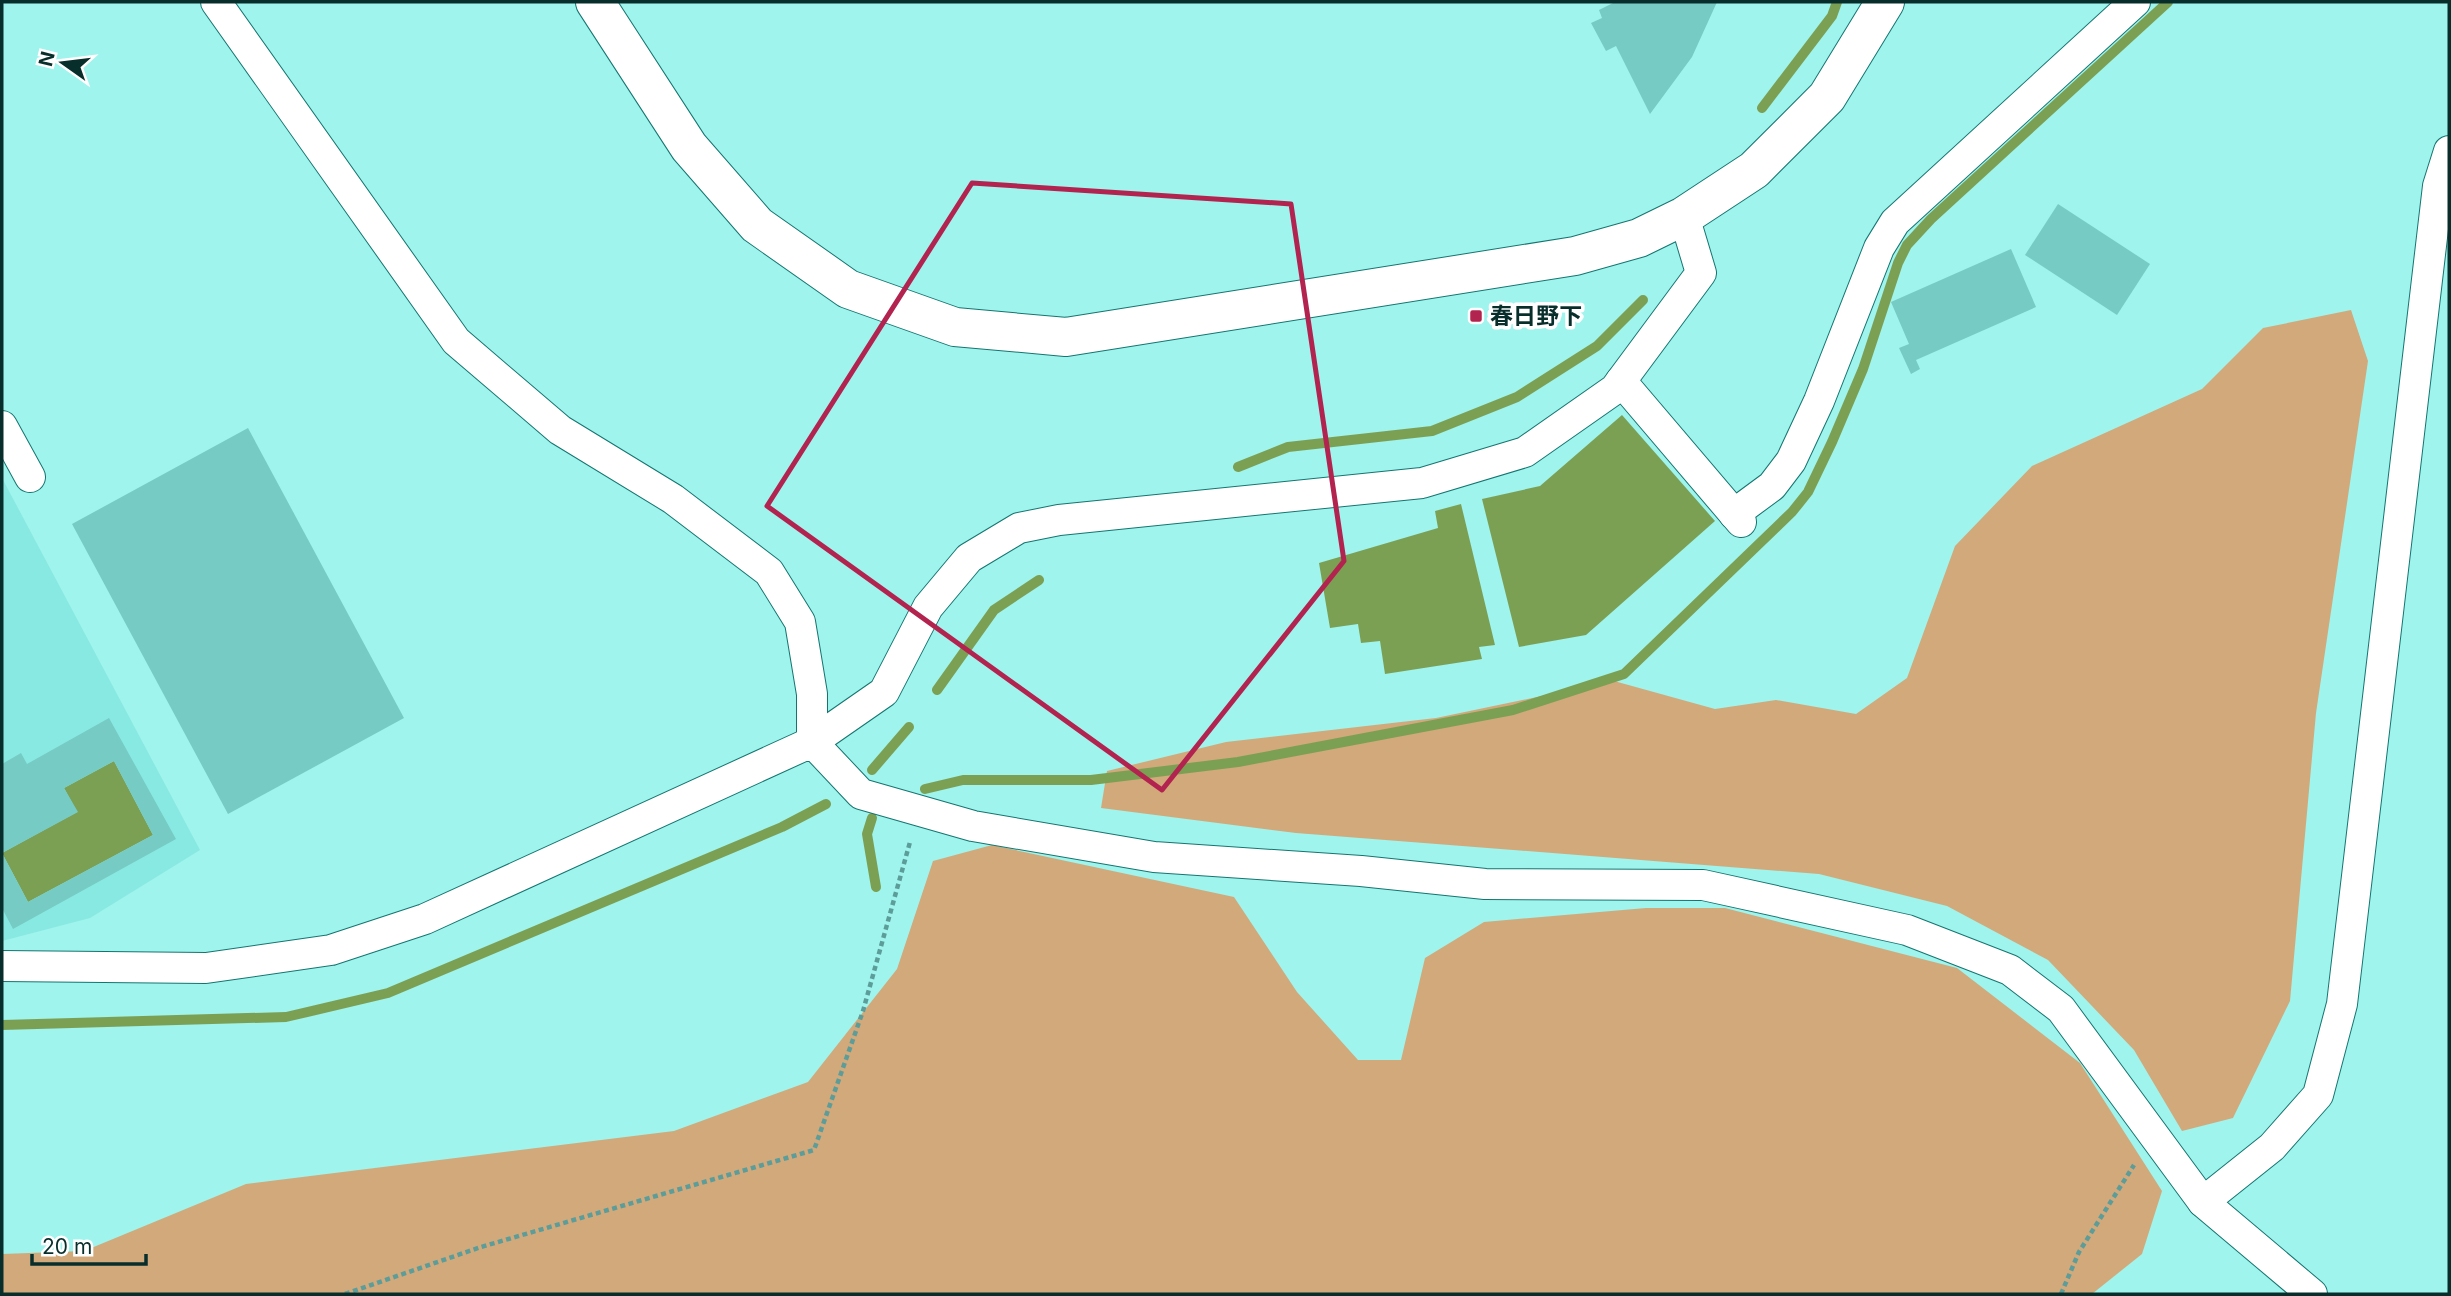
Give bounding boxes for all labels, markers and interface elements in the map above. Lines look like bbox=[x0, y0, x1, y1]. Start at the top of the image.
north arrow bbox=[28, 28, 98, 98]
text: N bbox=[34, 49, 60, 69]
place label: 春日野下 bbox=[1490, 302, 1582, 330]
marker: 春日野下 bbox=[1468, 308, 1484, 324]
scale bar bbox=[32, 1222, 145, 1266]
text: 20 m bbox=[42, 1234, 92, 1259]

